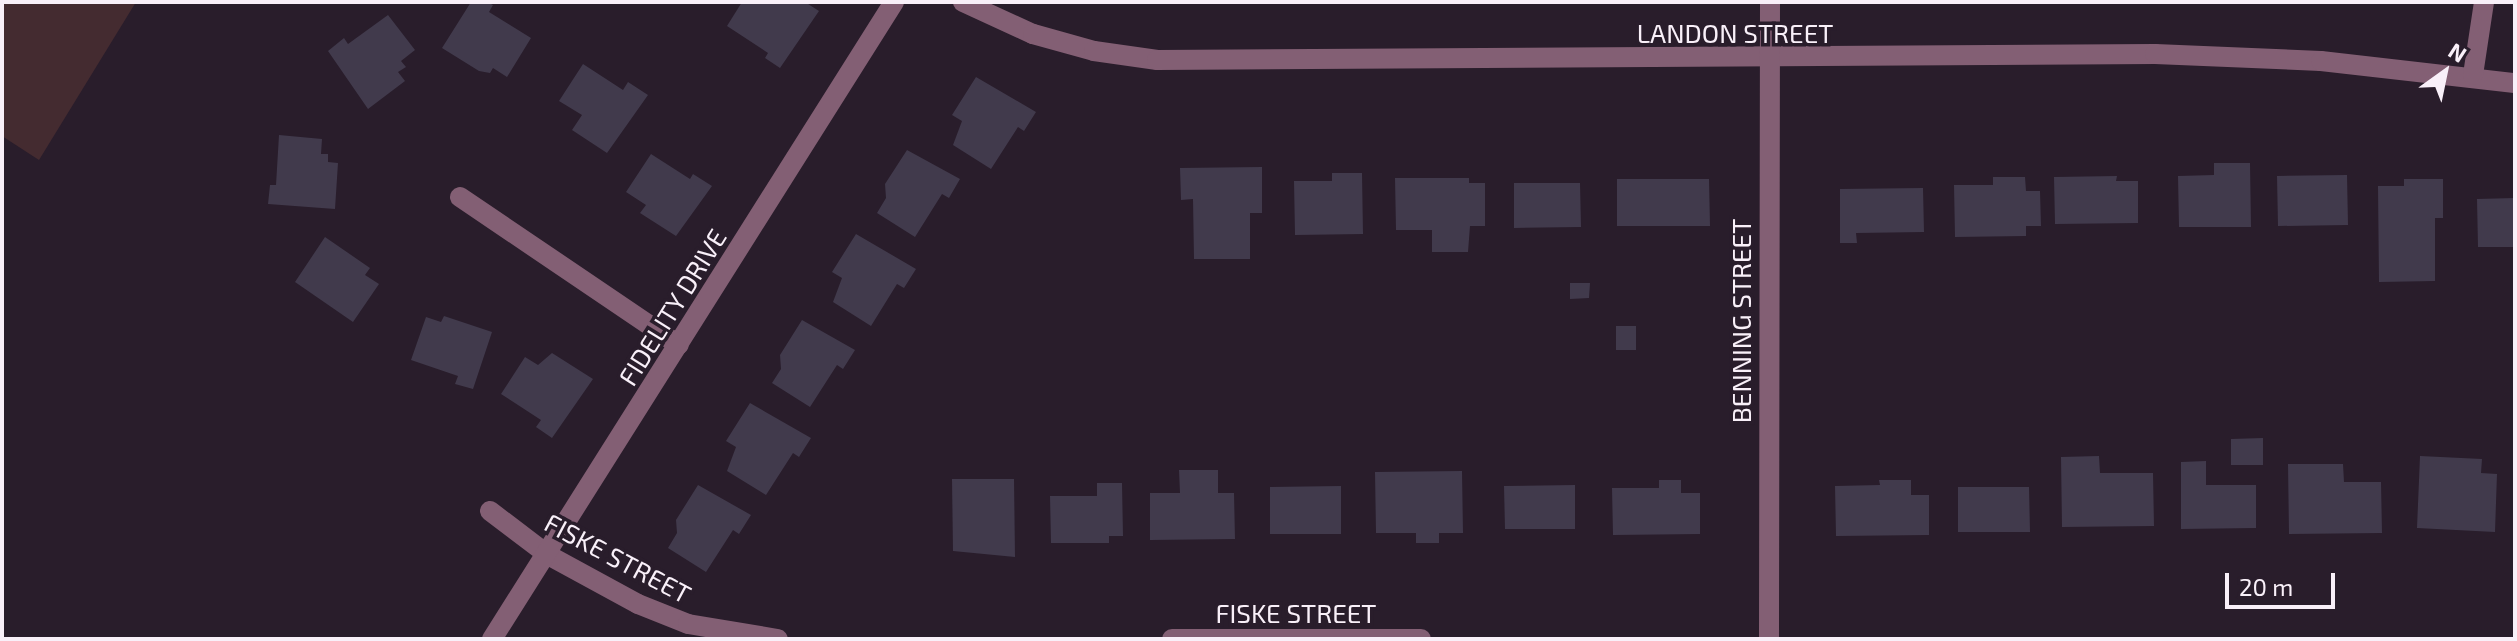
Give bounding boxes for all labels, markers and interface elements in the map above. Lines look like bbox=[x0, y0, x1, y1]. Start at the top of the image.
street label: LANDON STREET bbox=[1637, 17, 1833, 49]
north arrow bbox=[2405, 32, 2485, 112]
text: N bbox=[2444, 37, 2472, 67]
street label: BENNING STREET bbox=[1725, 219, 1757, 423]
street label: FIDELITY DRIVE bbox=[611, 223, 733, 391]
street label: FISKE STREET bbox=[540, 506, 696, 610]
scale bar bbox=[2229, 557, 2339, 607]
text: 20 m bbox=[2239, 572, 2293, 601]
street label: FISKE STREET bbox=[1216, 597, 1376, 629]

